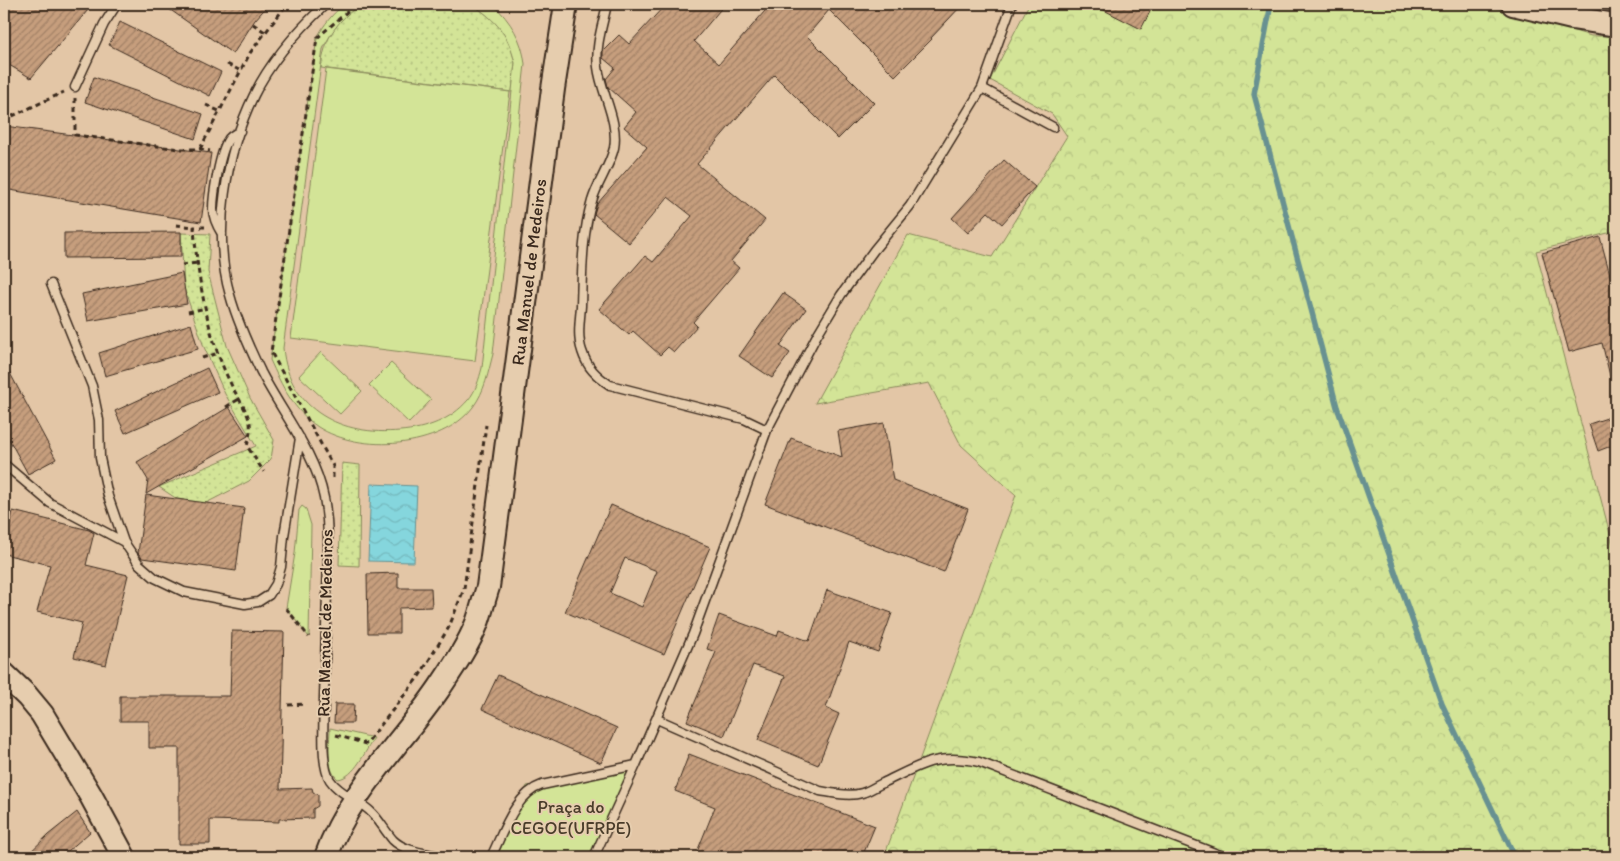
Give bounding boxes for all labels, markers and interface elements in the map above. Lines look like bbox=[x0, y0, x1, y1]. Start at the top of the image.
street label: Rua Manuel de Medeiros bbox=[507, 177, 551, 367]
street label: Rua Manuel de Medeiros bbox=[312, 529, 338, 717]
park label: Praça do CEGOE(UFRPE) bbox=[511, 796, 631, 839]

